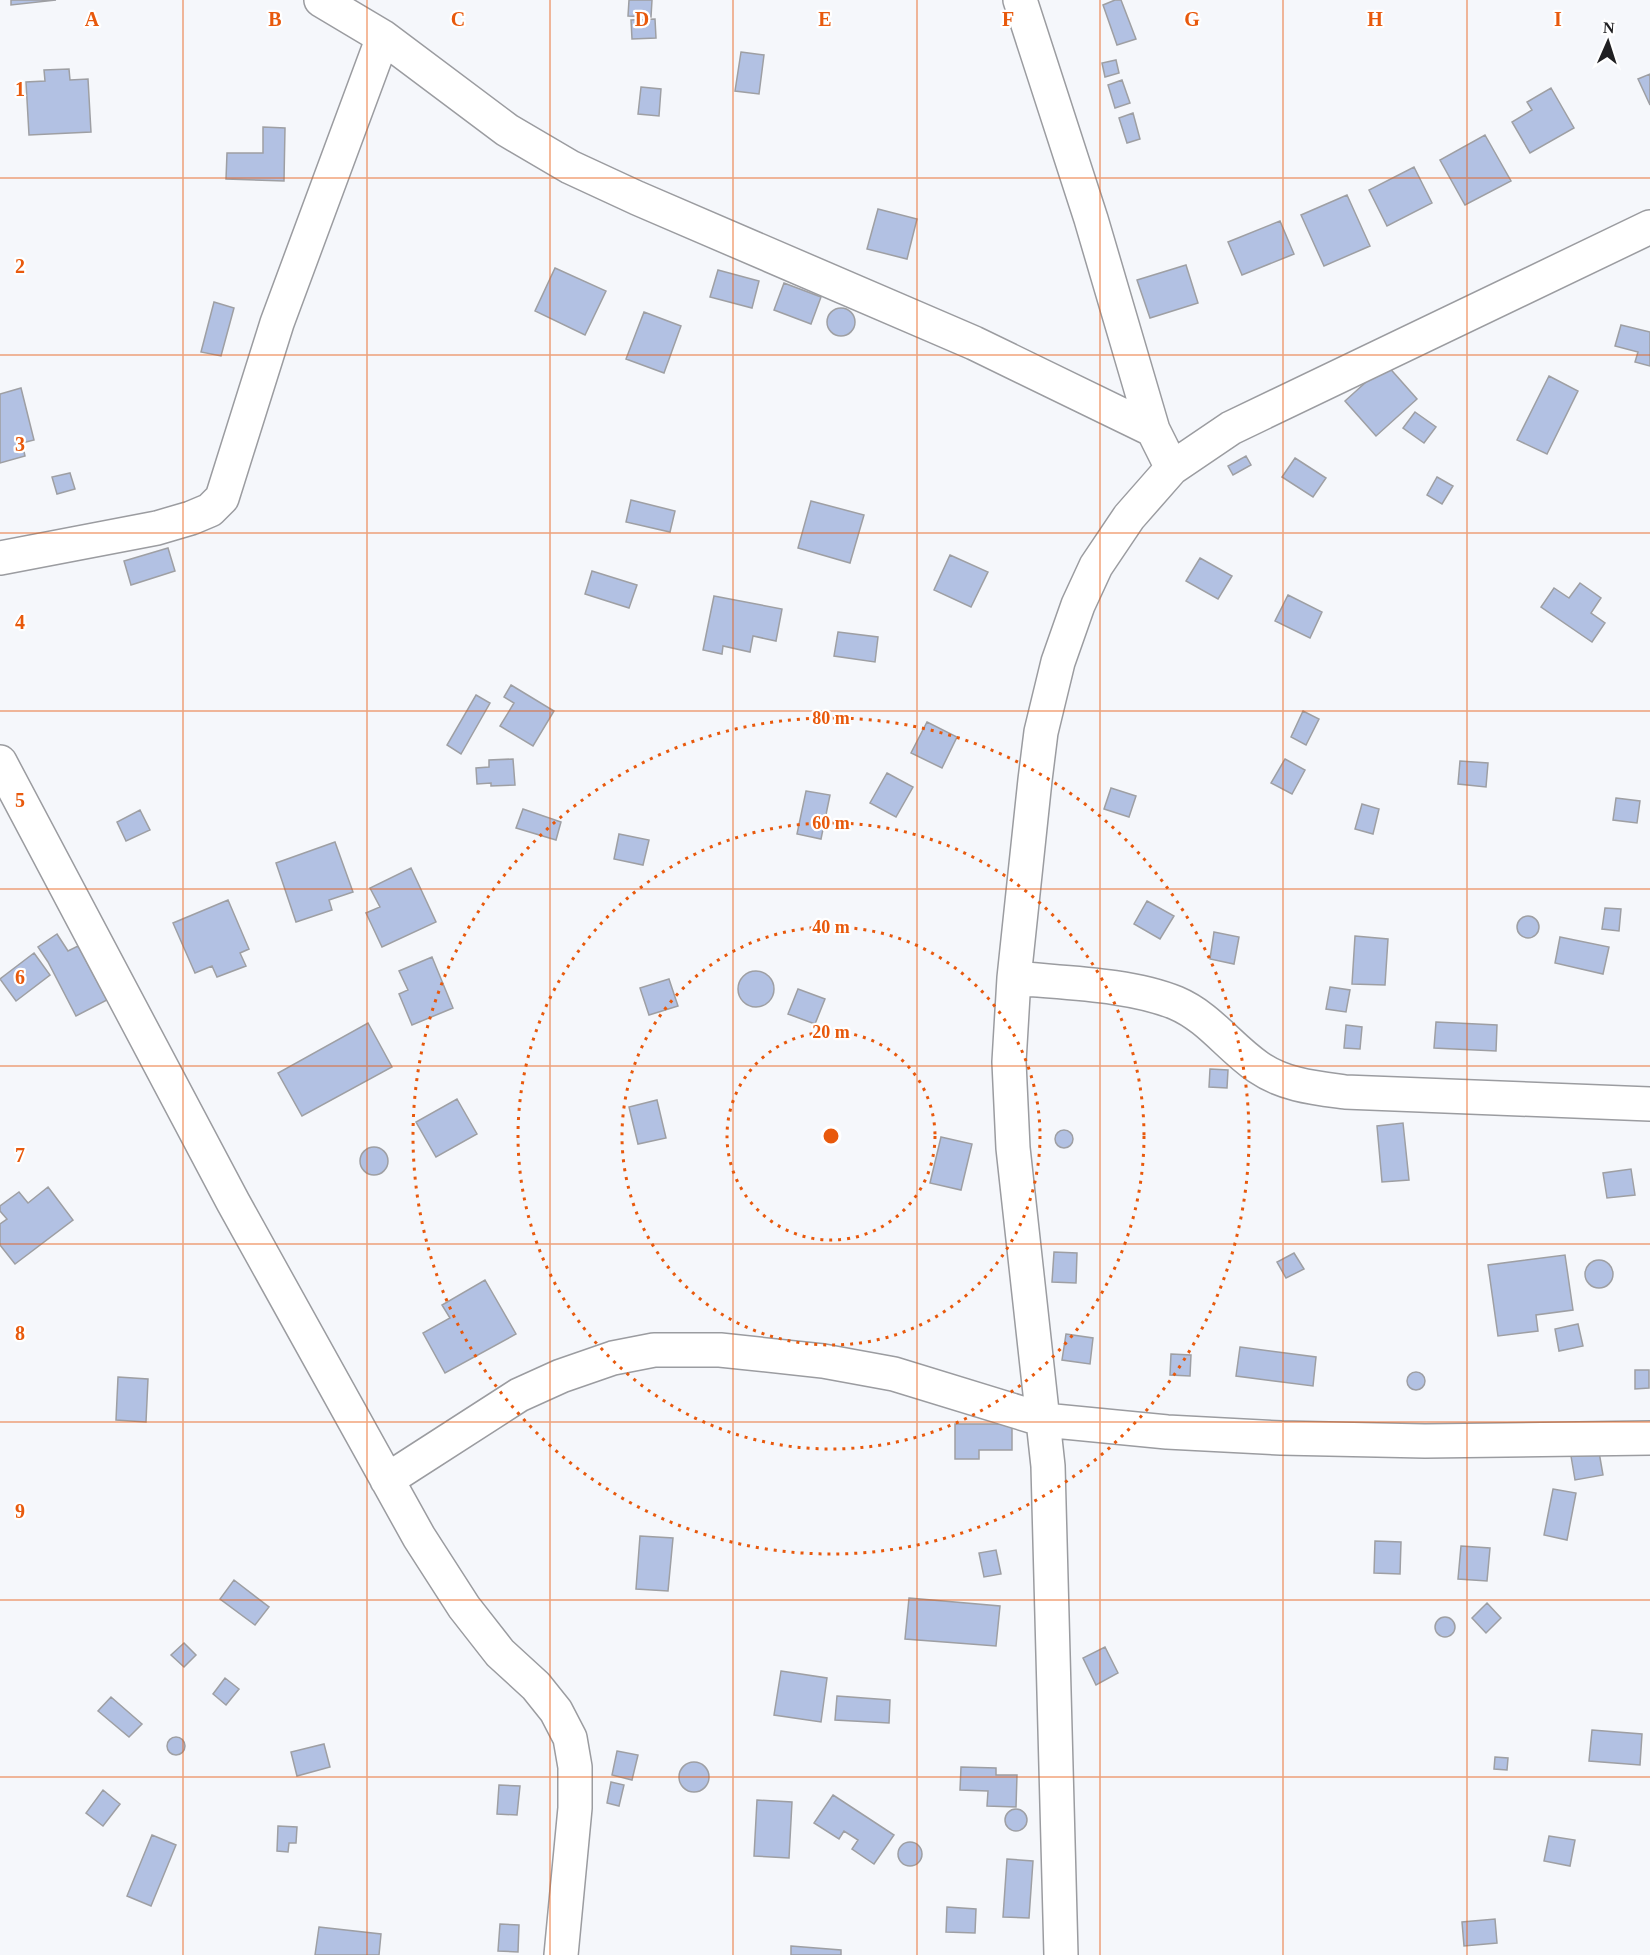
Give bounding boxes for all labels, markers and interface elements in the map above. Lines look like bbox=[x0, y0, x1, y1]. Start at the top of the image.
text: A bbox=[85, 8, 100, 30]
text: B bbox=[268, 8, 282, 30]
text: C bbox=[451, 8, 465, 30]
text: D bbox=[635, 8, 649, 30]
text: E bbox=[818, 8, 832, 30]
text: F bbox=[1002, 8, 1014, 30]
text: G bbox=[1184, 8, 1200, 30]
text: H bbox=[1367, 8, 1383, 30]
text: I bbox=[1554, 8, 1562, 30]
north arrow bbox=[1578, 12, 1638, 72]
text: N bbox=[1603, 19, 1615, 36]
text: 1 bbox=[15, 78, 25, 100]
text: 2 bbox=[15, 255, 25, 277]
text: 3 bbox=[15, 433, 25, 455]
text: 4 bbox=[15, 611, 25, 633]
text: 80 m bbox=[812, 708, 850, 728]
text: 5 bbox=[15, 789, 25, 811]
text: 60 m bbox=[812, 813, 850, 833]
text: 40 m bbox=[812, 917, 850, 937]
text: 6 bbox=[15, 966, 25, 988]
text: 20 m bbox=[812, 1022, 850, 1042]
centre of rings bbox=[821, 1126, 841, 1146]
text: 7 bbox=[15, 1144, 25, 1166]
text: 8 bbox=[15, 1322, 25, 1344]
text: 9 bbox=[15, 1500, 25, 1522]

